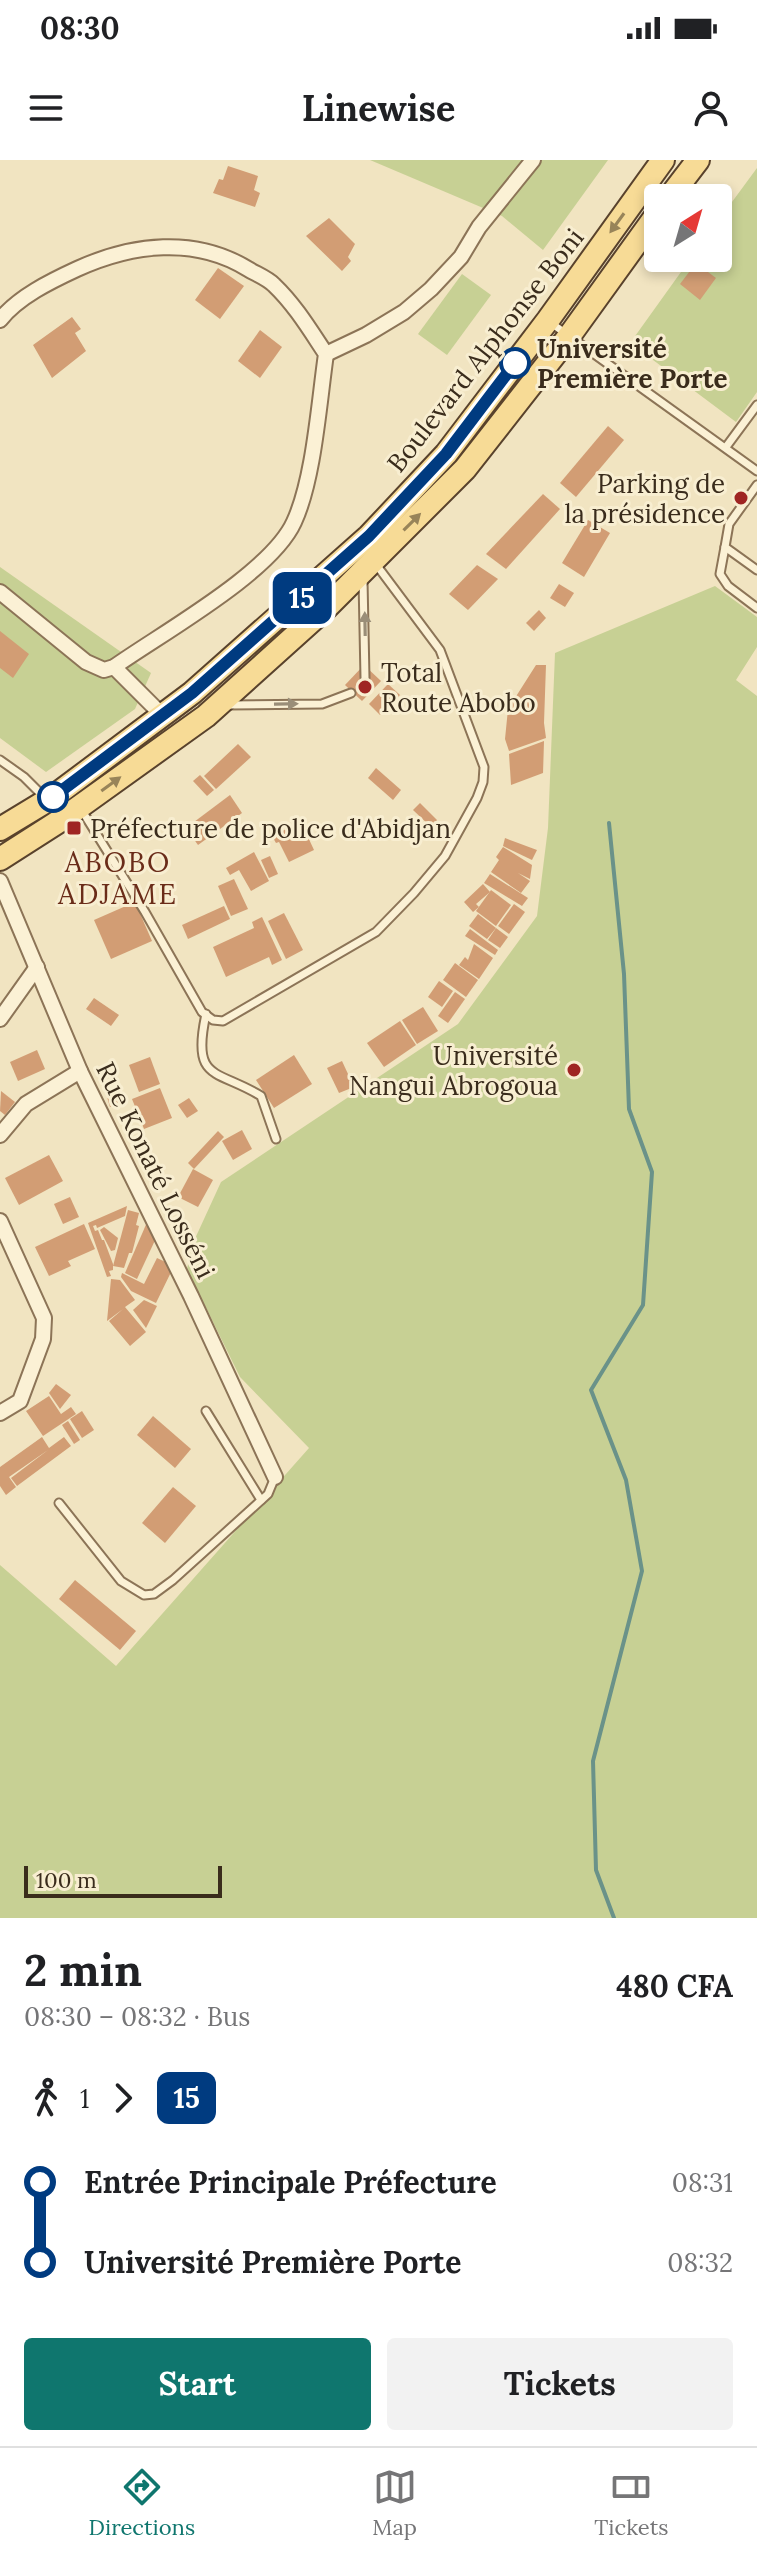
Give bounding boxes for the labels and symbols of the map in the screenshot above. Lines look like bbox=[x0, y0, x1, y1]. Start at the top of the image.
north arrow bbox=[644, 184, 732, 272]
one-way arrow bbox=[609, 212, 625, 234]
street label: Boulevard Alphonse Boni bbox=[379, 221, 591, 479]
place label: Université Première Porte bbox=[537, 332, 727, 395]
marker: Université Première Porte bbox=[500, 348, 530, 378]
place label: Parking de la présidence bbox=[564, 467, 725, 530]
marker: Parking de la présidence bbox=[732, 489, 750, 507]
one-way arrow bbox=[402, 513, 421, 532]
line badge: 15 bbox=[266, 572, 338, 624]
one-way arrow bbox=[358, 611, 371, 636]
place label: Total Route Abobo bbox=[381, 656, 536, 719]
marker: Total Route Abobo bbox=[356, 678, 374, 696]
one-way arrow bbox=[274, 698, 299, 710]
one-way arrow bbox=[100, 777, 121, 792]
unlabelled marker bbox=[38, 782, 68, 812]
place label: Préfecture de police d'Abidjan bbox=[90, 812, 451, 845]
marker: Préfecture de police d'Abidjan bbox=[65, 819, 83, 837]
district label: ABOBO ADJAME bbox=[57, 844, 178, 912]
place label: Université Nangui Abrogoua bbox=[349, 1039, 558, 1102]
street label: Rue Konaté Losséni bbox=[89, 1056, 223, 1284]
marker: Université Nangui Abrogoua bbox=[565, 1061, 583, 1079]
scale bar bbox=[24, 1862, 222, 1898]

